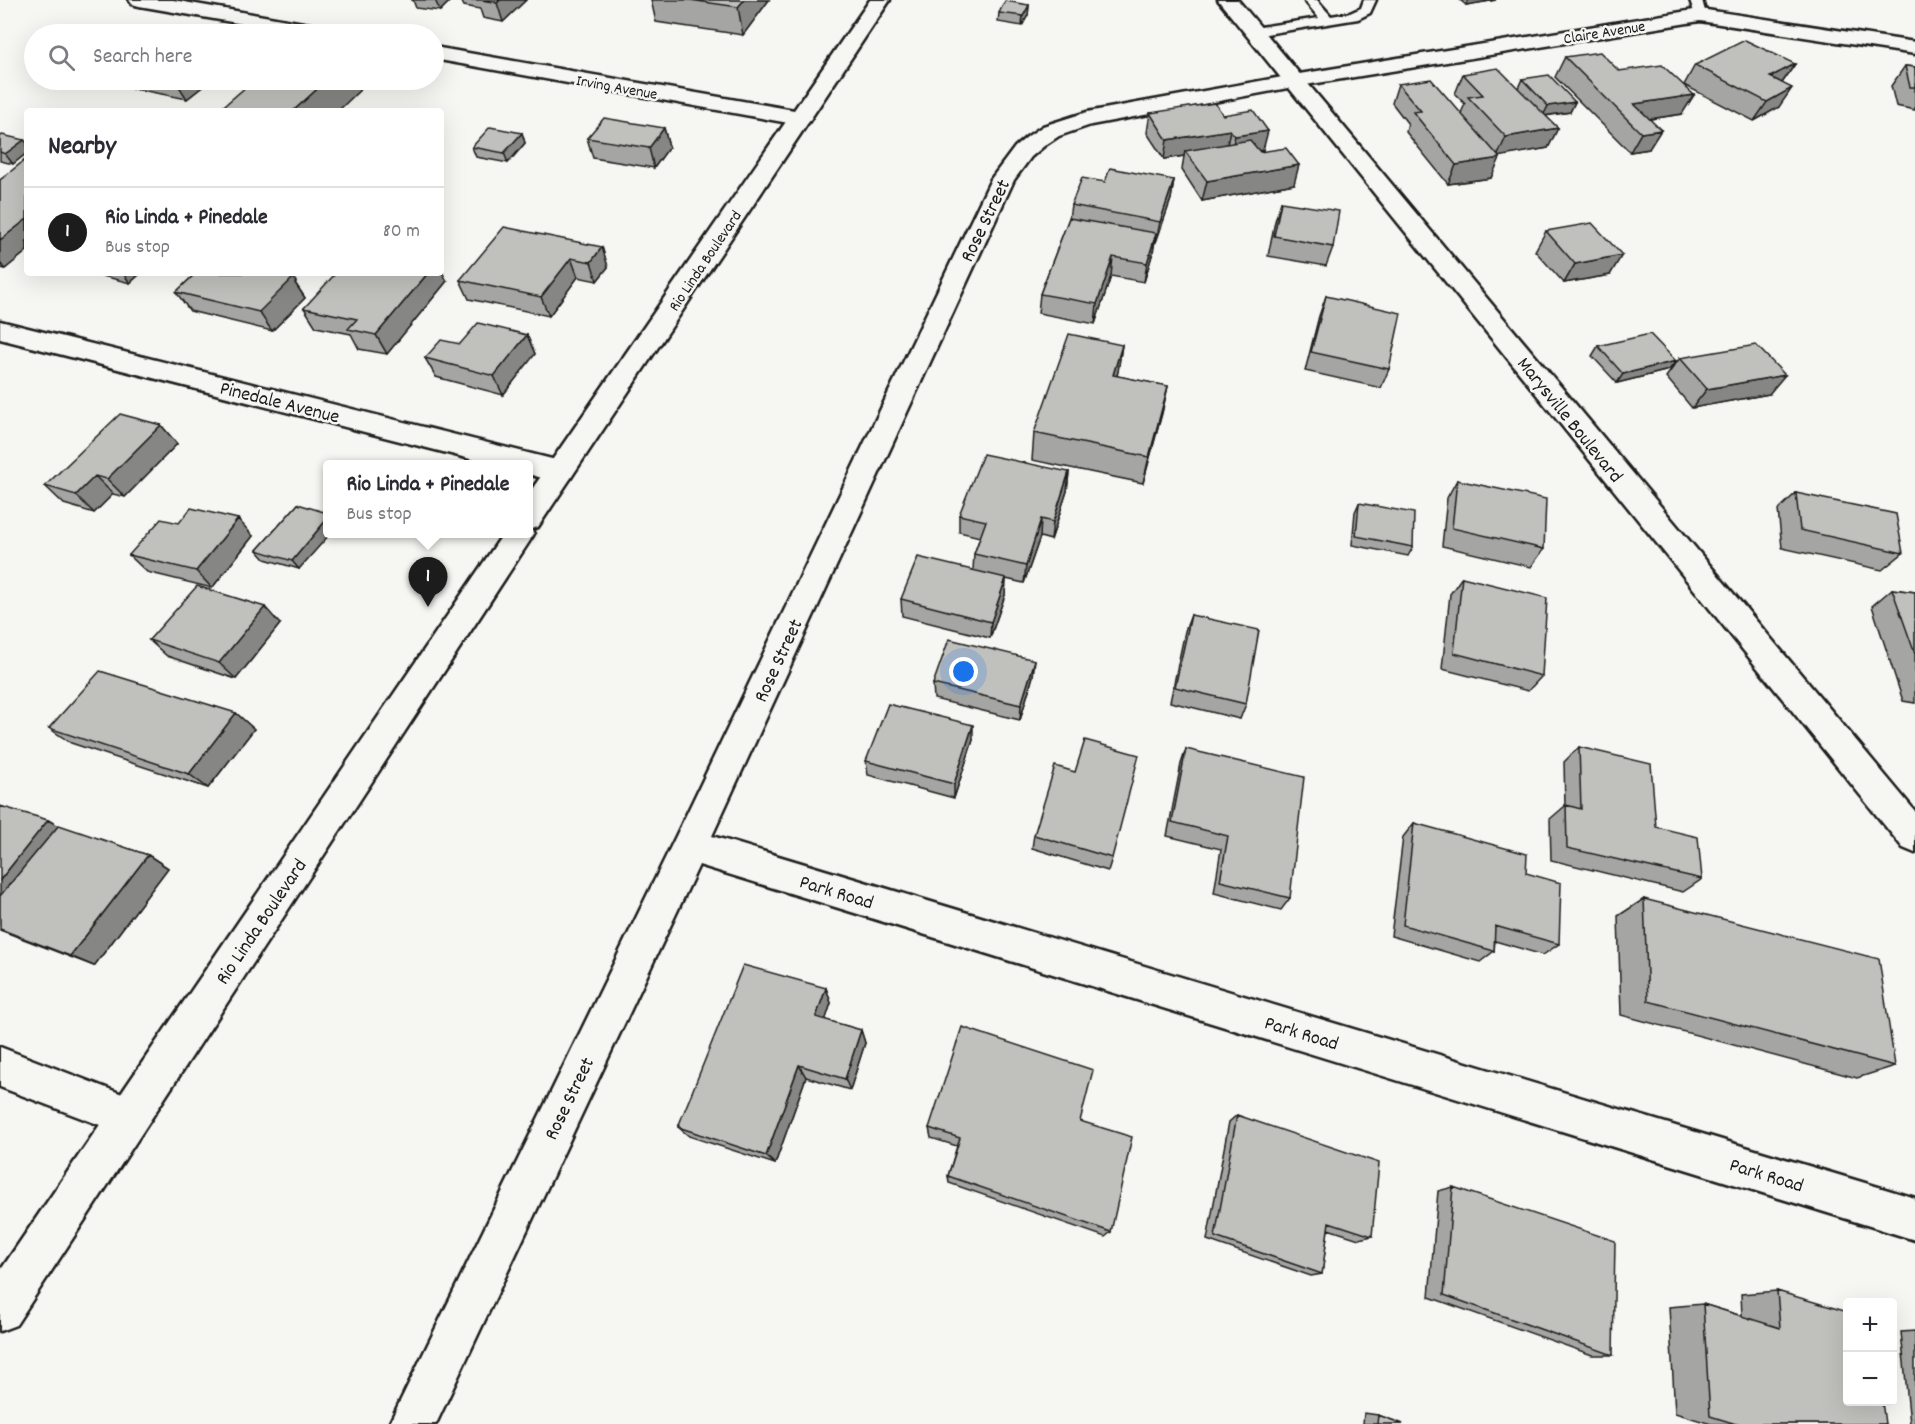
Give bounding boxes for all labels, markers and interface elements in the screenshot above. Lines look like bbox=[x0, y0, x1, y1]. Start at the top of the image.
street label: Claire Avenue bbox=[1562, 16, 1647, 51]
search box bbox=[24, 24, 444, 90]
icon: search bbox=[45, 41, 78, 74]
text: Search here bbox=[93, 42, 192, 73]
street label: Irving Avenue bbox=[574, 70, 659, 107]
text: Nearby bbox=[48, 129, 116, 166]
street label: Rose Street bbox=[955, 175, 1019, 267]
text: Rio Linda + Pinedale bbox=[105, 203, 268, 234]
street label: Rio Linda Boulevard bbox=[664, 206, 748, 316]
text: 1 bbox=[65, 218, 70, 246]
text: 80 m bbox=[383, 218, 420, 246]
text: Bus stop bbox=[105, 234, 170, 262]
street label: Marysville Boulevard bbox=[1509, 352, 1628, 490]
street label: Pinedale Avenue bbox=[217, 376, 342, 432]
popup bbox=[323, 460, 533, 538]
text: Rio Linda + Pinedale bbox=[347, 470, 509, 501]
text: Bus stop bbox=[347, 501, 412, 529]
pin: 1 bbox=[408, 558, 448, 607]
street label: Rose Street bbox=[748, 615, 811, 708]
your location bbox=[949, 657, 978, 686]
street label: Rio Linda Boulevard bbox=[210, 854, 315, 991]
street label: Park Road bbox=[796, 869, 877, 918]
street label: Park Road bbox=[1261, 1010, 1342, 1059]
street label: Rose Street bbox=[539, 1053, 603, 1145]
street label: Park Road bbox=[1726, 1152, 1807, 1201]
map controls bbox=[1843, 1298, 1897, 1406]
button: + bbox=[1843, 1298, 1897, 1352]
button: − bbox=[1843, 1352, 1897, 1406]

